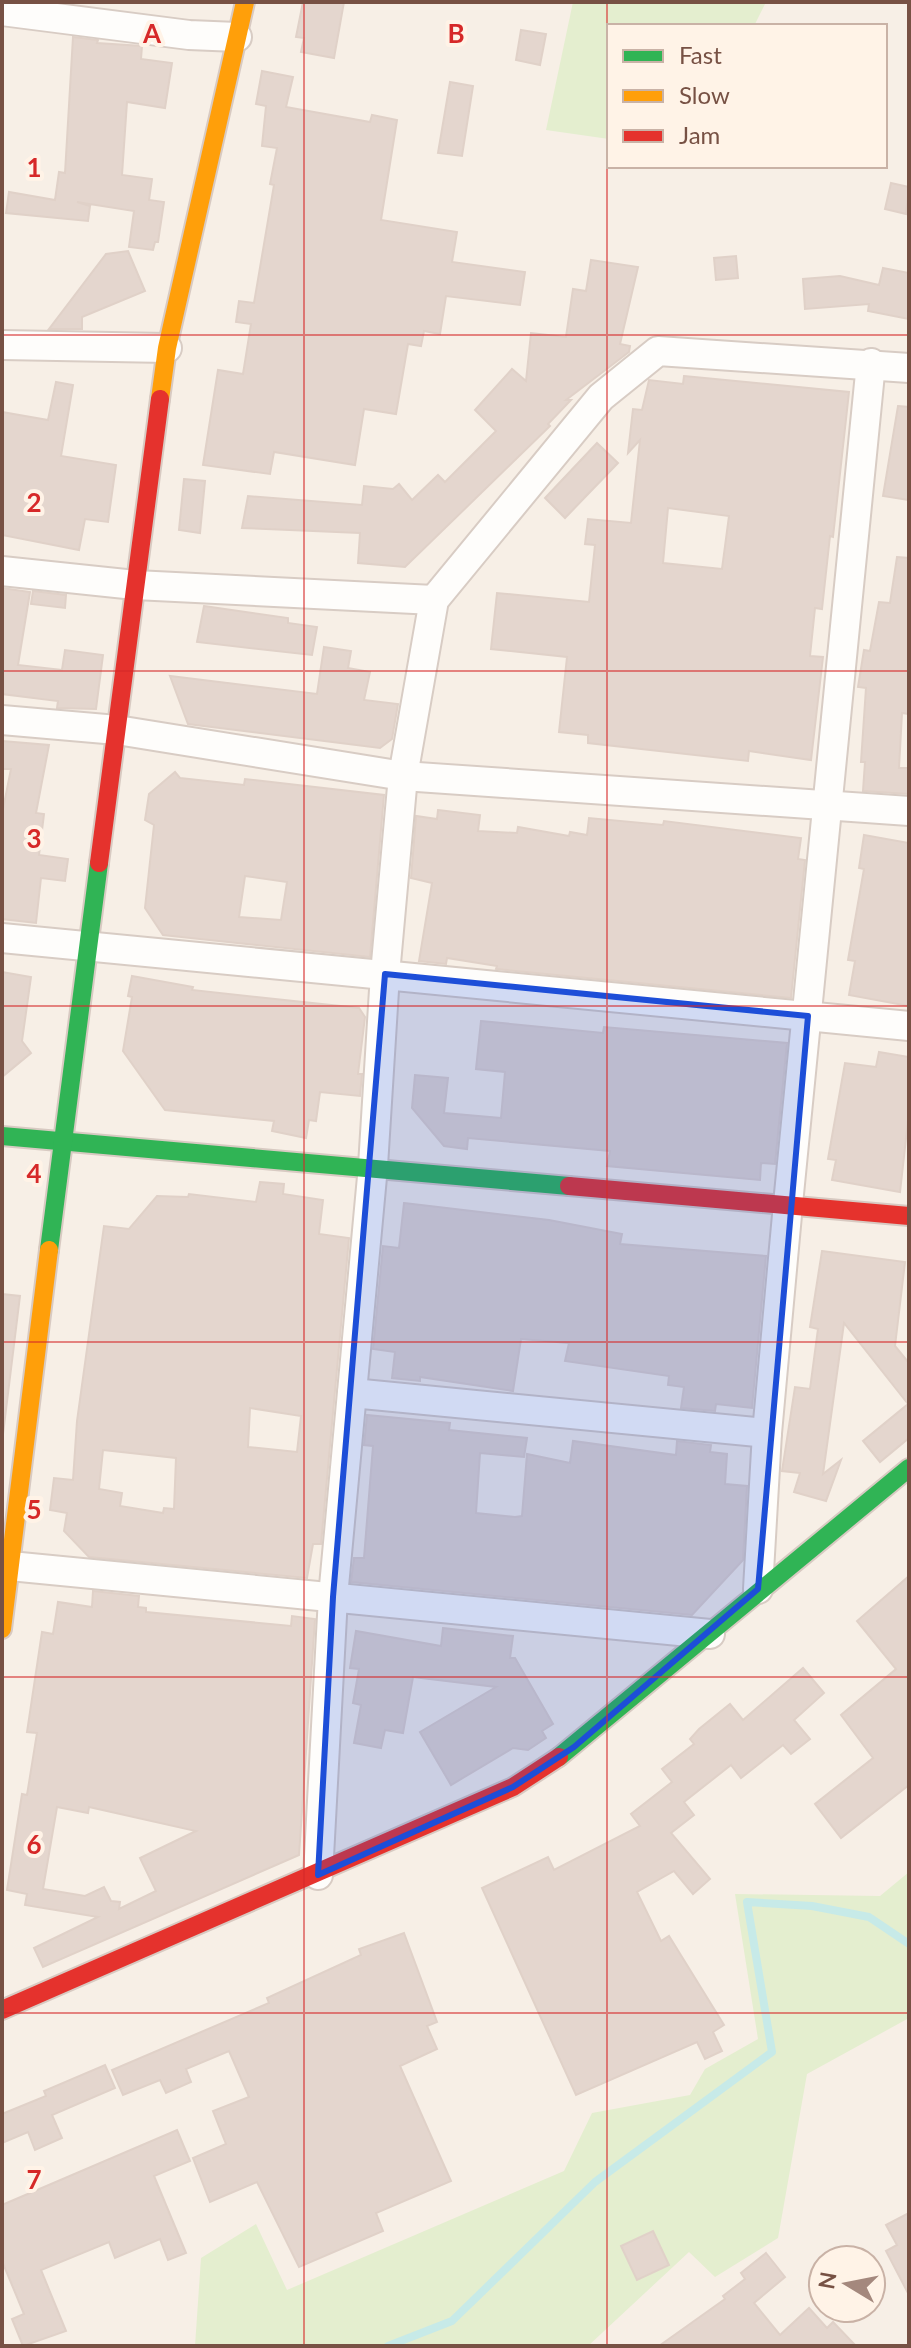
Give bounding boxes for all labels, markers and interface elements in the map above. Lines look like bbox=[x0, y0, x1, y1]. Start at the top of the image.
text: A bbox=[142, 17, 162, 49]
text: B bbox=[447, 17, 465, 49]
legend bbox=[607, 24, 887, 168]
text: Fast bbox=[679, 40, 722, 69]
text: Slow bbox=[679, 80, 730, 109]
text: Jam bbox=[679, 120, 720, 149]
text: 1 bbox=[26, 151, 42, 183]
text: 2 bbox=[26, 486, 42, 518]
text: 3 bbox=[26, 822, 42, 854]
text: 4 bbox=[26, 1157, 42, 1189]
text: 5 bbox=[26, 1493, 42, 1525]
text: 6 bbox=[26, 1828, 42, 1860]
text: 7 bbox=[26, 2163, 42, 2195]
north arrow bbox=[807, 2244, 887, 2324]
text: N bbox=[812, 2270, 842, 2291]

